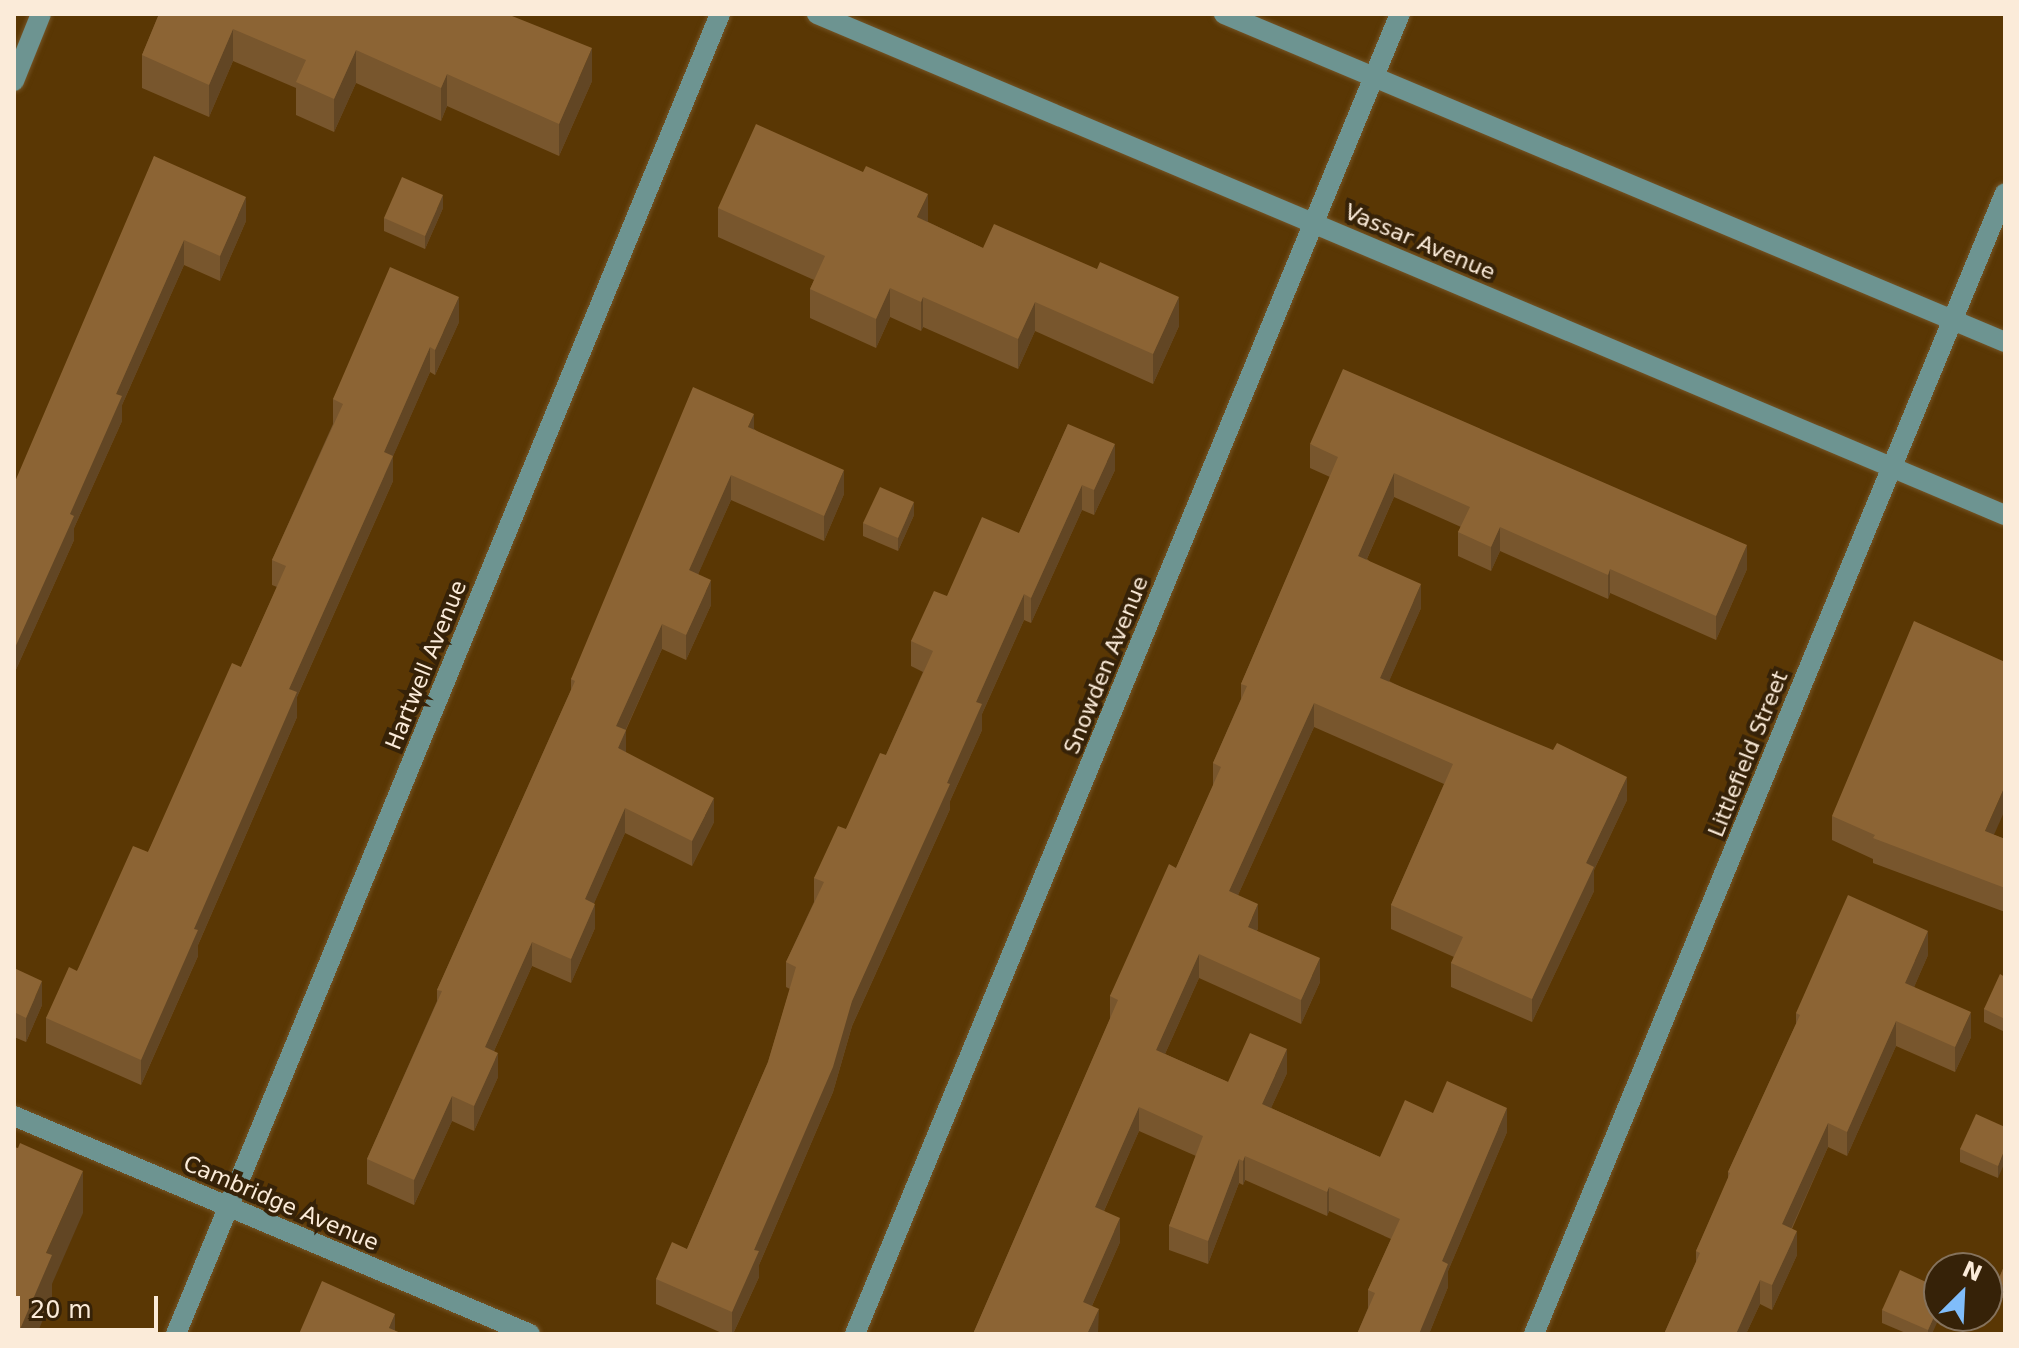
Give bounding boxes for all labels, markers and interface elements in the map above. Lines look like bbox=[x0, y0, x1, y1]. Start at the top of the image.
street label: Vassar Avenue bbox=[1341, 198, 1499, 286]
street label: Snowden Avenue bbox=[1058, 572, 1154, 758]
street label: Hartwell Avenue bbox=[380, 577, 472, 753]
street label: Littlefield Street bbox=[1703, 667, 1793, 841]
street label: Cambridge Avenue bbox=[179, 1150, 383, 1256]
north arrow bbox=[1923, 1252, 2003, 1332]
text: N bbox=[1959, 1256, 1986, 1287]
scale bar bbox=[20, 1280, 162, 1330]
text: 20 m bbox=[30, 1296, 92, 1324]

